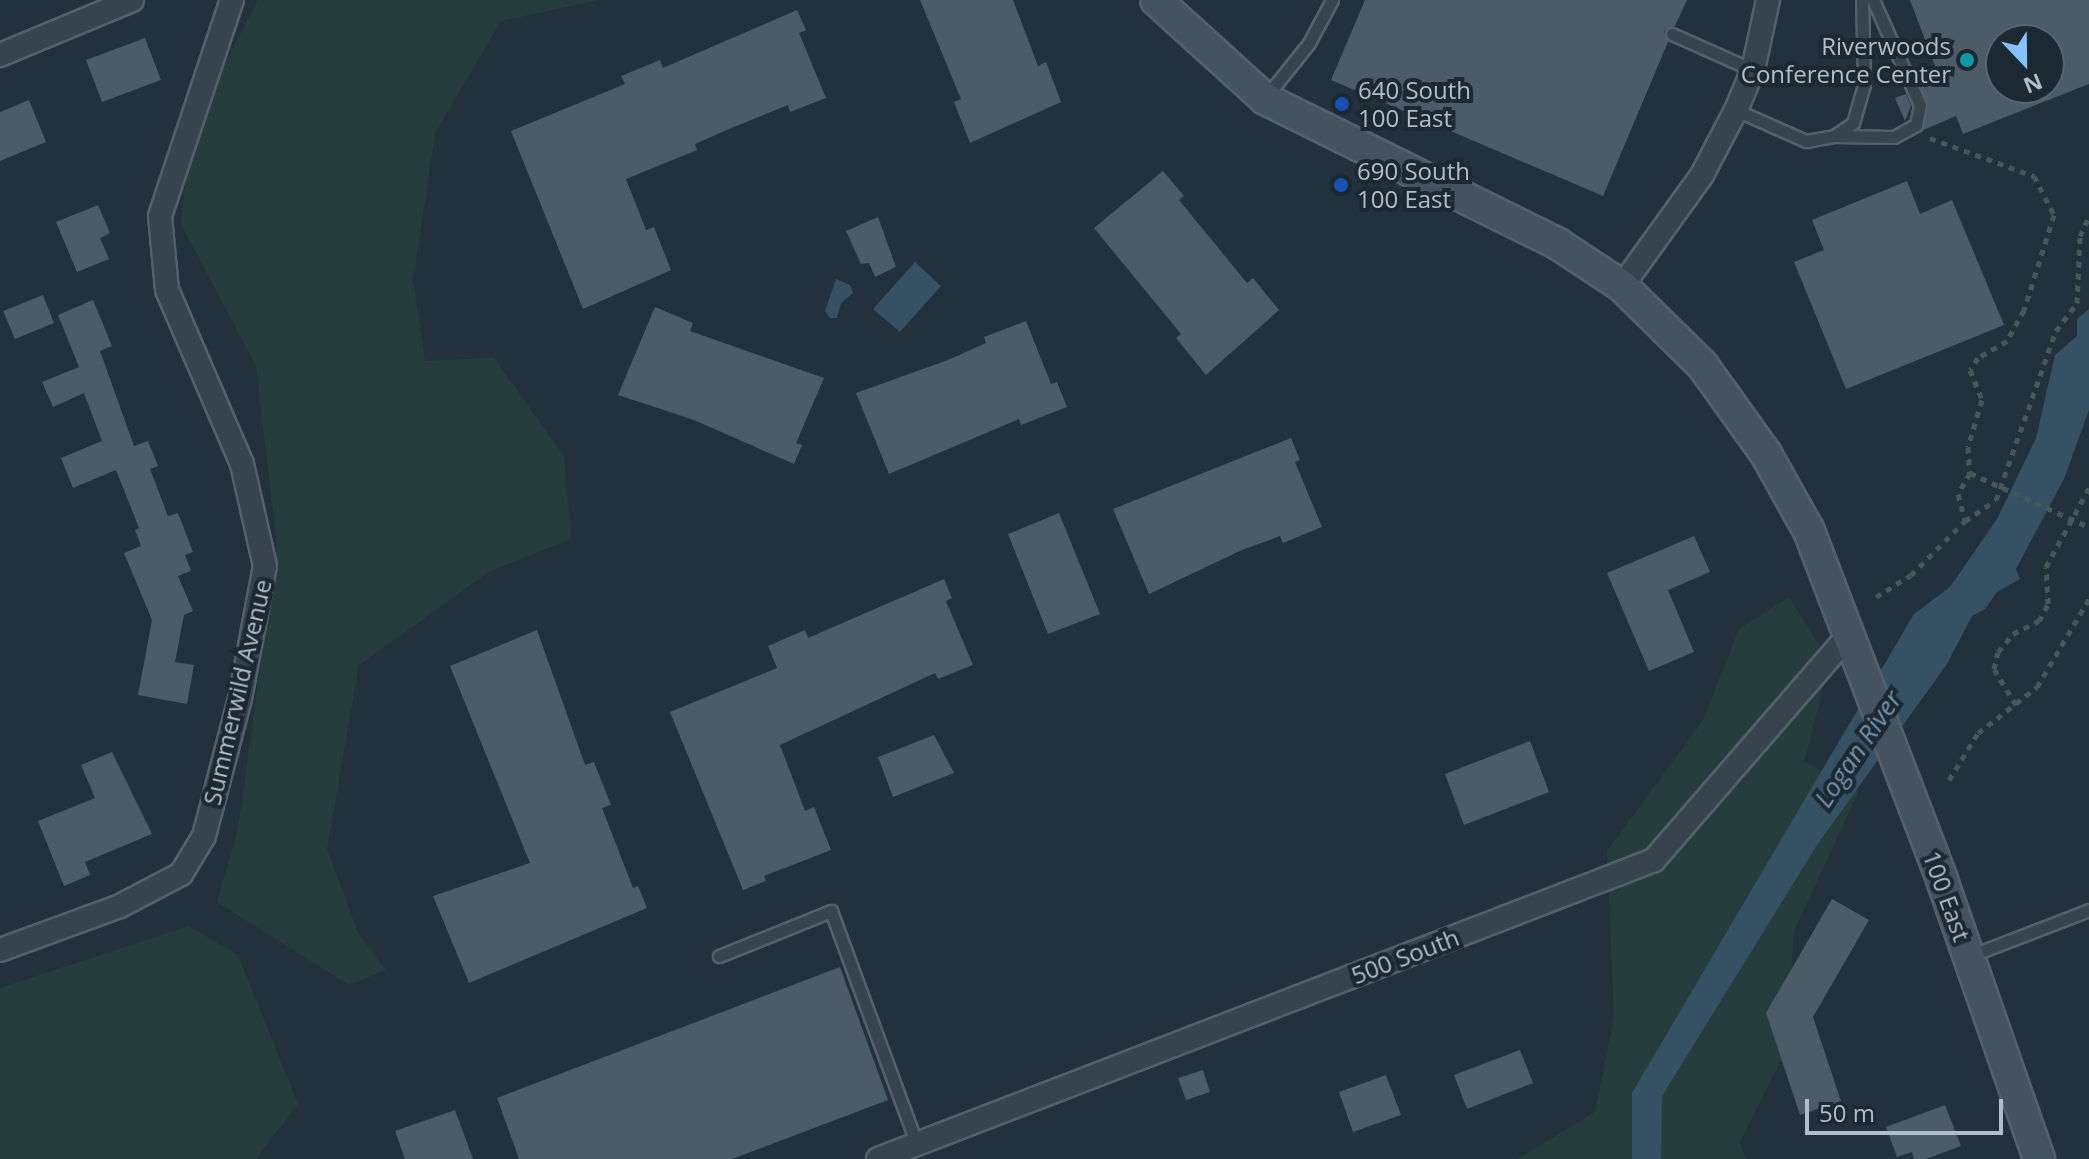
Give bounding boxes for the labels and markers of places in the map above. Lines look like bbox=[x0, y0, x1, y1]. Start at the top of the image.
place label: Riverwoods Conference Center bbox=[1741, 32, 1951, 88]
marker: Riverwoods Conference Center bbox=[1958, 51, 1976, 69]
place label: 640 South 100 East bbox=[1358, 76, 1471, 132]
marker: 640 South 100 East bbox=[1333, 95, 1351, 113]
place label: 690 South 100 East bbox=[1357, 157, 1470, 213]
marker: 690 South 100 East bbox=[1332, 176, 1350, 194]

